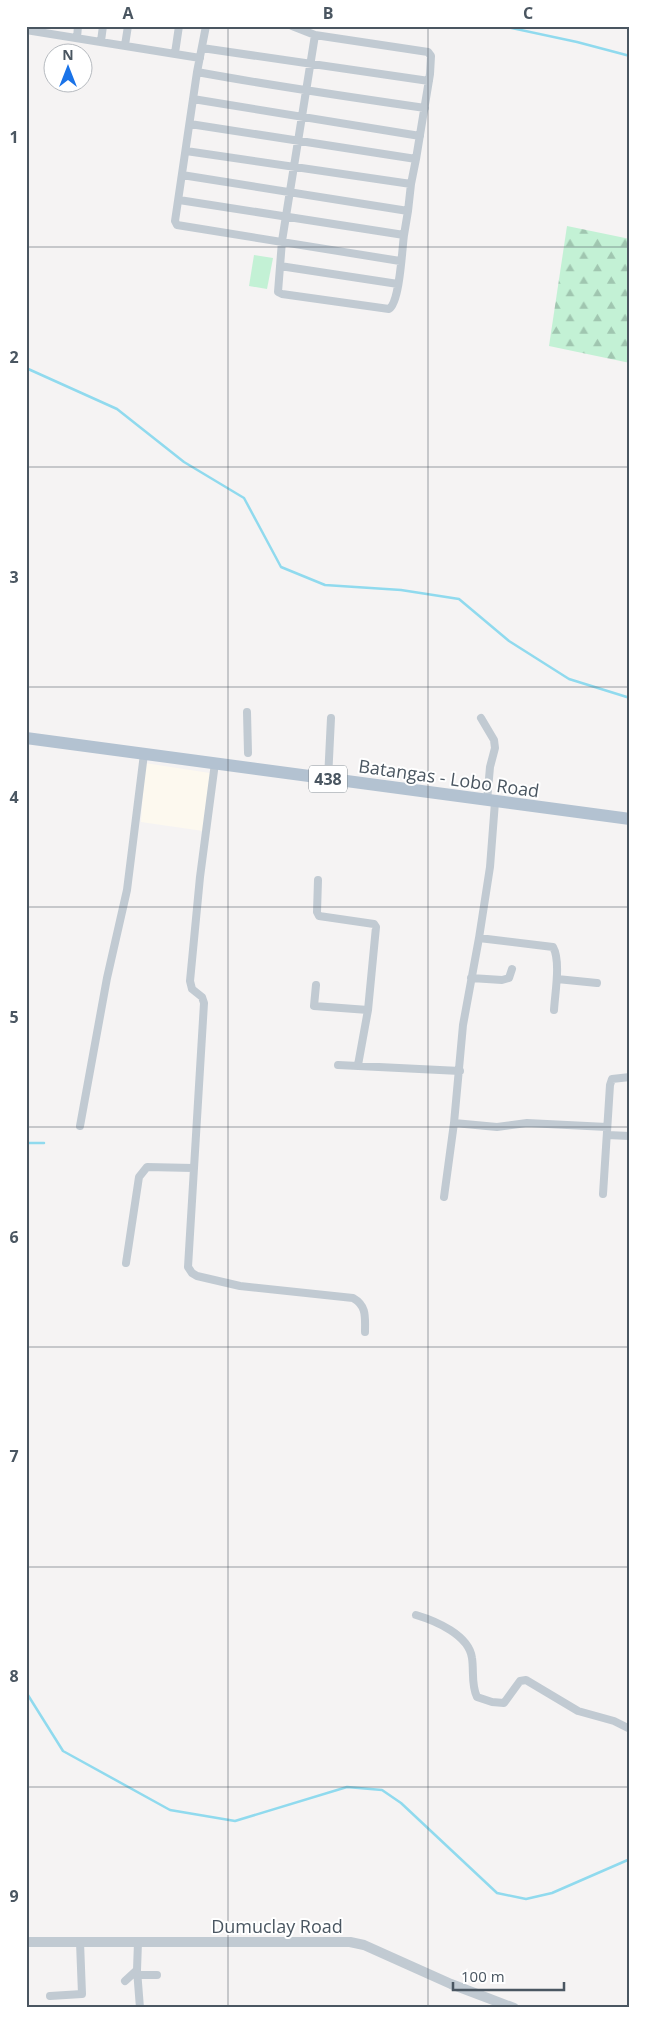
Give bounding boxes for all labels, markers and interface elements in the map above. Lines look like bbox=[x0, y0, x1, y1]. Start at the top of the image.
text: A bbox=[122, 2, 134, 24]
text: B bbox=[323, 2, 333, 24]
text: C bbox=[523, 2, 533, 24]
north arrow bbox=[42, 42, 92, 92]
text: N bbox=[62, 45, 74, 64]
text: 1 bbox=[9, 126, 19, 148]
text: 2 bbox=[9, 346, 19, 368]
text: 3 bbox=[9, 566, 19, 588]
street label: Batangas - Lobo Road bbox=[357, 753, 541, 803]
road number: 438 bbox=[309, 766, 347, 792]
text: 4 bbox=[9, 786, 19, 808]
text: 5 bbox=[9, 1006, 19, 1028]
text: 6 bbox=[9, 1226, 19, 1248]
text: 7 bbox=[9, 1445, 19, 1467]
text: 8 bbox=[9, 1665, 19, 1687]
text: 9 bbox=[9, 1885, 19, 1907]
street label: Dumuclay Road bbox=[211, 1914, 343, 1938]
scale bar bbox=[453, 1959, 565, 1991]
text: 100 m bbox=[461, 1966, 505, 1986]

